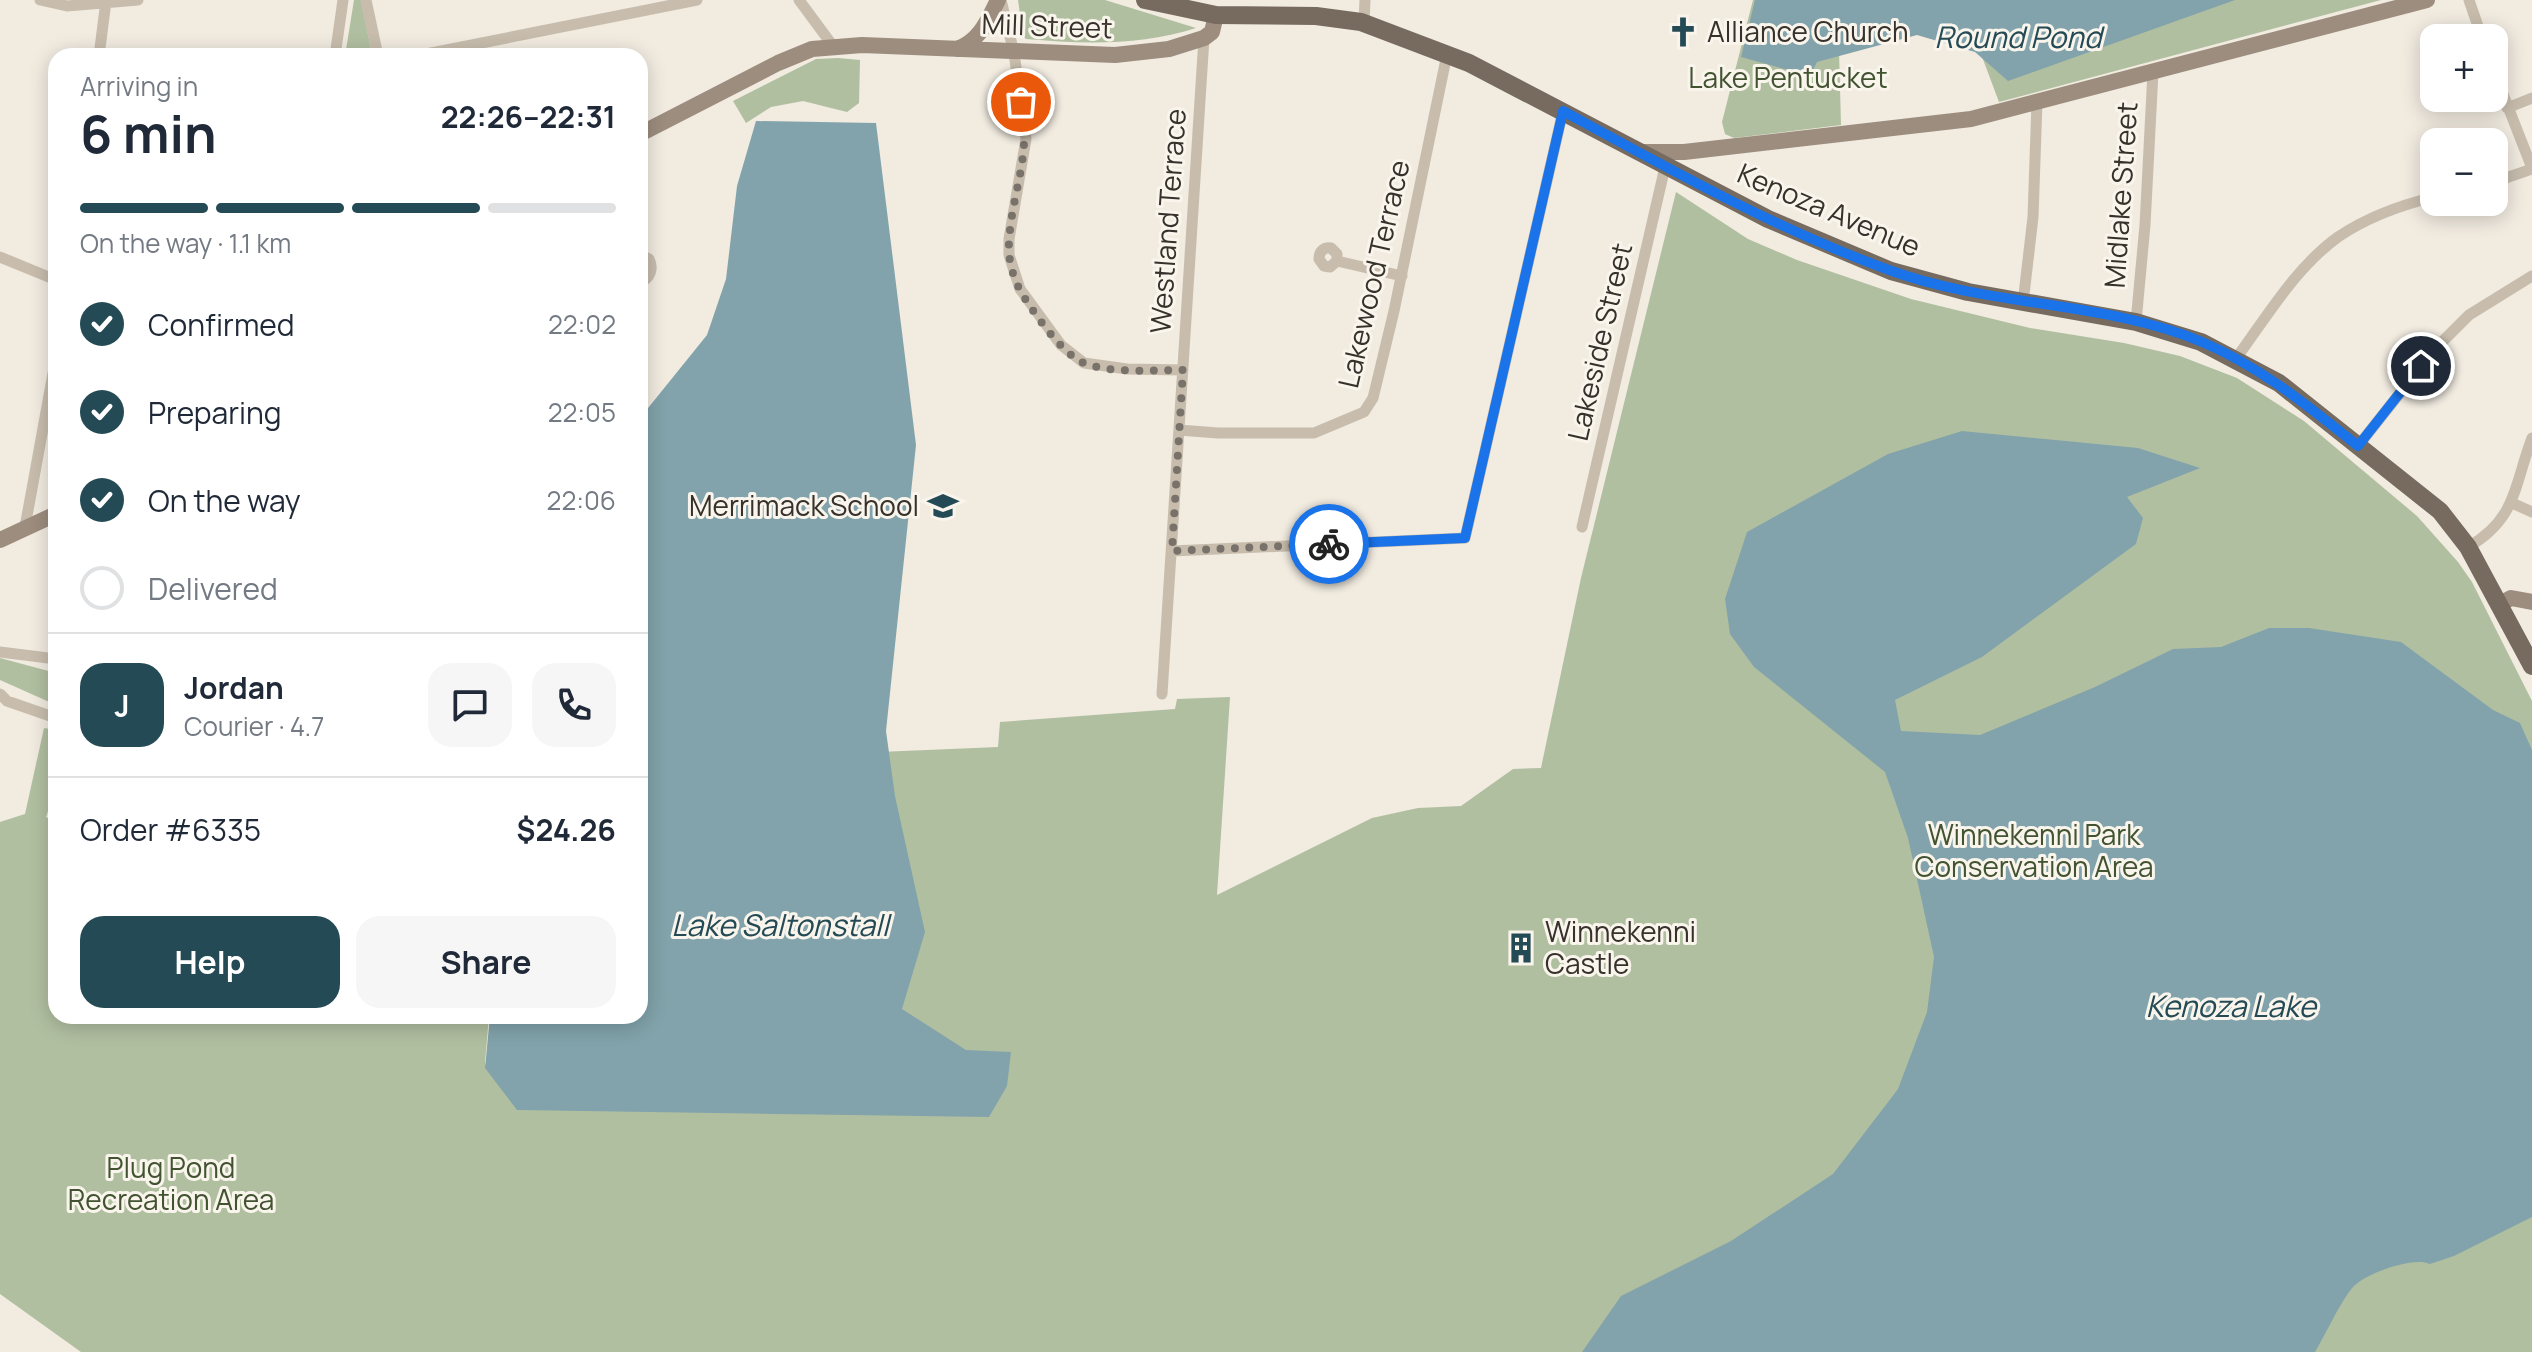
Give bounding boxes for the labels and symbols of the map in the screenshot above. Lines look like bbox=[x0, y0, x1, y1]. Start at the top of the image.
street label: Mill Street bbox=[981, 4, 1113, 46]
place label: Alliance Church bbox=[1707, 12, 1909, 50]
church icon: Alliance Church bbox=[1666, 15, 1700, 49]
water label: Round Pond bbox=[1934, 16, 2106, 57]
park label: Lake Pentucket bbox=[1688, 58, 1888, 96]
pin bbox=[987, 68, 1055, 136]
street label: Midlake Street bbox=[2095, 101, 2145, 289]
street label: Westland Terrace bbox=[1140, 107, 1194, 335]
street label: Kenoza Avenue bbox=[1732, 153, 1927, 265]
street label: Lakewood Terrace bbox=[1328, 156, 1418, 392]
street label: Lakeside Street bbox=[1558, 239, 1640, 444]
pin bbox=[2387, 332, 2455, 400]
place label: Merrimack School bbox=[689, 486, 919, 524]
school or university icon: Merrimack School bbox=[926, 489, 960, 523]
courier bbox=[1289, 504, 1369, 584]
park label: Winnekenni Park Conservation Area bbox=[1914, 815, 2154, 885]
water label: Lake Saltonstall bbox=[671, 904, 893, 945]
place label: Winnekenni Castle bbox=[1545, 912, 1696, 982]
building icon: Winnekenni Castle bbox=[1504, 931, 1538, 965]
water label: Kenoza Lake bbox=[2146, 985, 2318, 1026]
park label: Plug Pond Recreation Area bbox=[68, 1148, 274, 1218]

